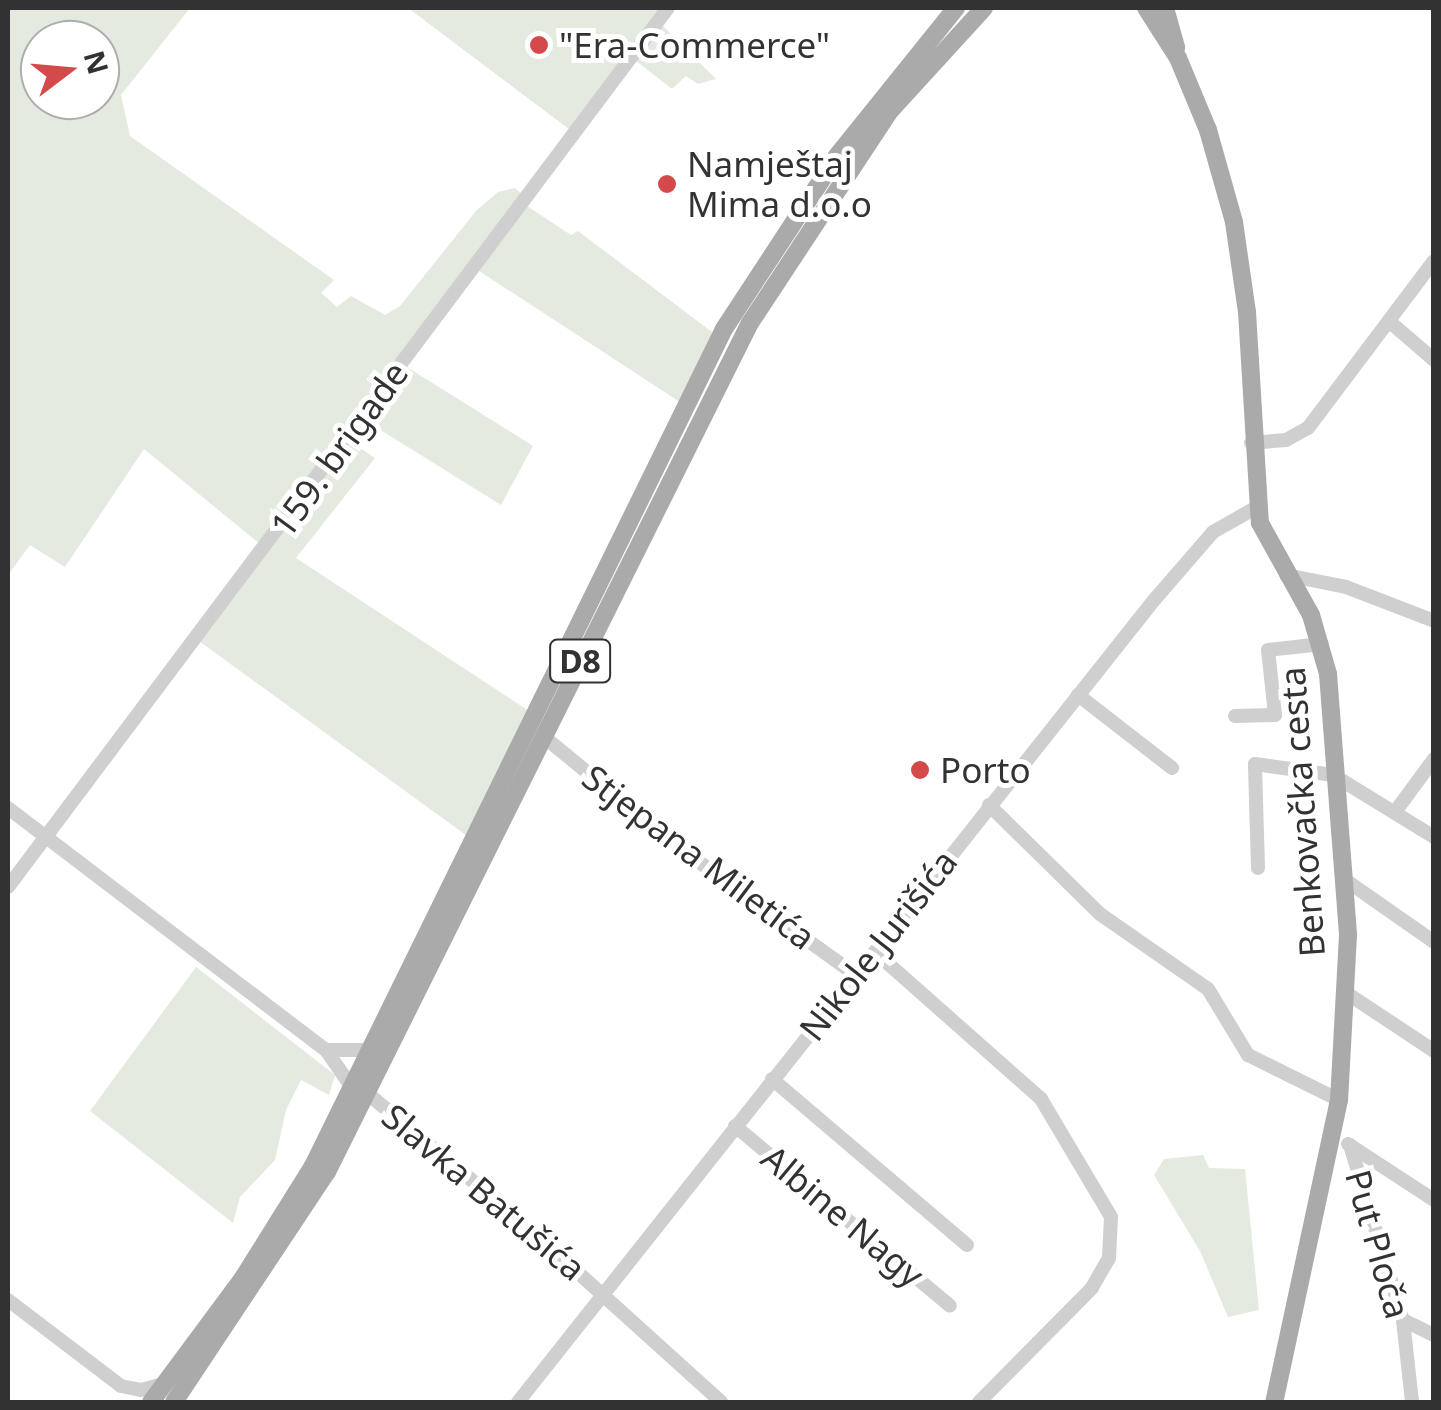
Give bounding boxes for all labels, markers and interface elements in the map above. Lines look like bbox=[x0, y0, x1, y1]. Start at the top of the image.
north arrow bbox=[20, 20, 120, 120]
place label: "Era-Commerce" bbox=[559, 24, 830, 66]
marker: "Era-Commerce" bbox=[528, 34, 550, 56]
text: N bbox=[76, 46, 118, 78]
place label: Namještaj Mima d.o.o bbox=[687, 143, 872, 225]
marker: Namještaj Mima d.o.o bbox=[656, 173, 678, 195]
street label: 159. brigade bbox=[261, 353, 417, 545]
road number: D8 bbox=[548, 634, 612, 688]
street label: Benkovačka cesta bbox=[1271, 666, 1333, 958]
place label: Porto bbox=[940, 749, 1031, 791]
street label: Stjepana Miletića bbox=[575, 756, 823, 958]
marker: Porto bbox=[909, 759, 931, 781]
street label: Nikole Jurišića bbox=[791, 841, 965, 1049]
street label: Slavka Batušića bbox=[374, 1095, 594, 1289]
street label: Albine Nagy bbox=[754, 1136, 932, 1296]
street label: Put Ploča bbox=[1337, 1165, 1419, 1323]

